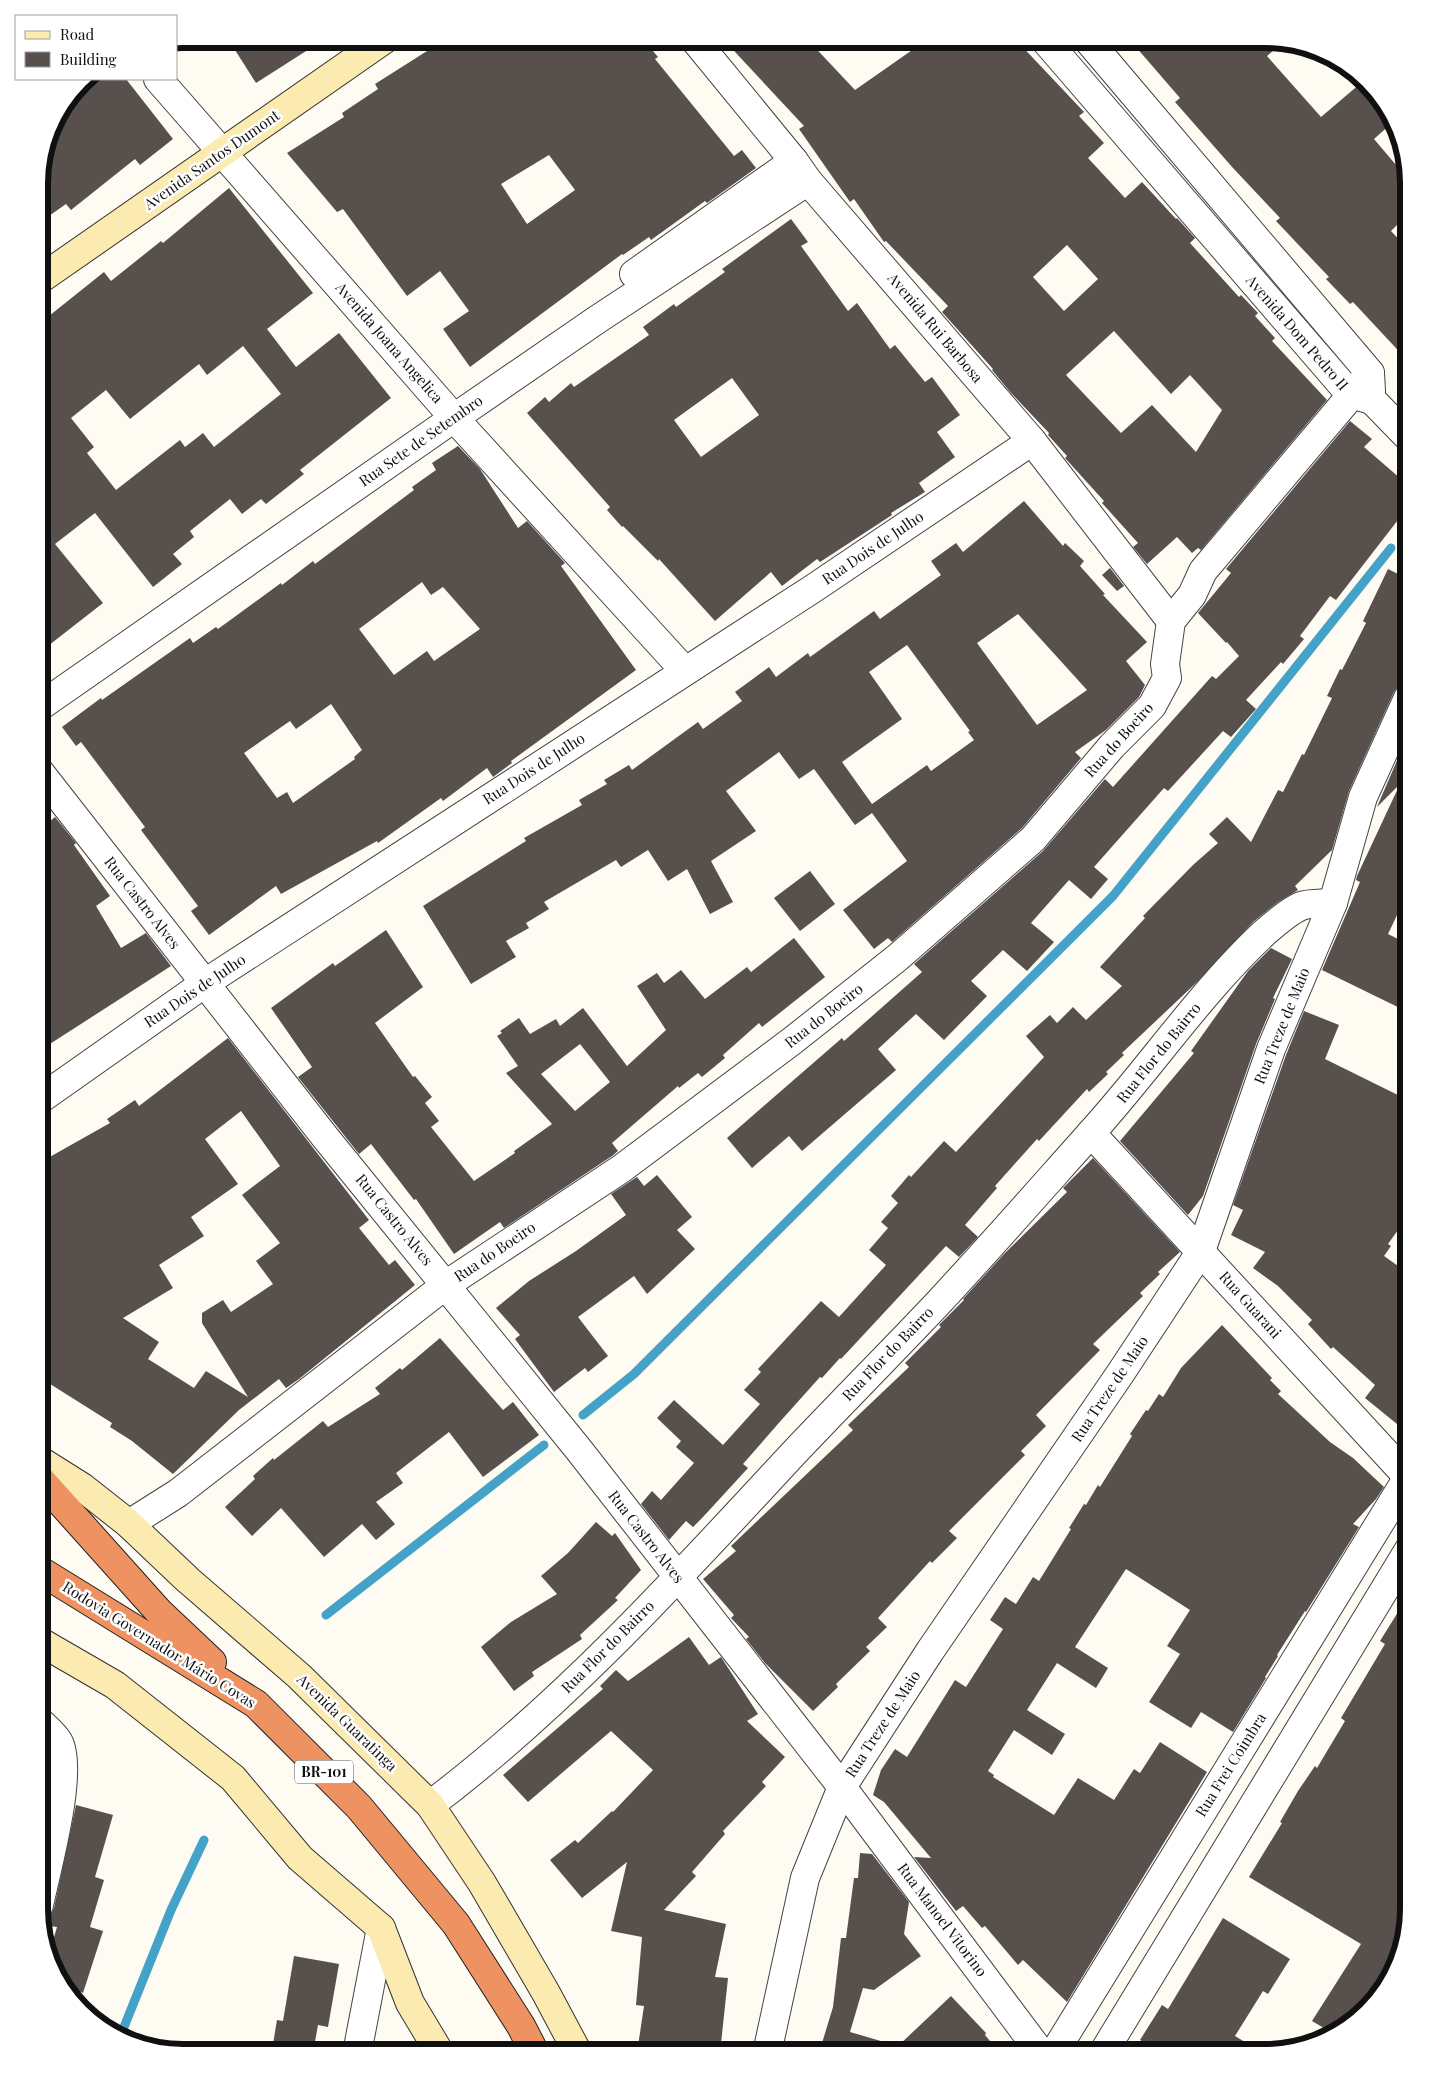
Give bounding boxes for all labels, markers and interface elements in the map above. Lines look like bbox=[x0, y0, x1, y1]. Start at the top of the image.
legend bbox=[15, 15, 178, 80]
text: Road bbox=[60, 24, 94, 44]
text: Building bbox=[60, 49, 117, 69]
street label: Avenida Santos Dumont bbox=[139, 104, 284, 214]
street label: Avenida Rui Barbosa bbox=[883, 267, 988, 387]
street label: Avenida Dom Pedro II bbox=[1241, 270, 1353, 394]
street label: Avenida Joana Angelica bbox=[331, 277, 448, 407]
street label: Rua Sete de Setembro bbox=[355, 390, 486, 490]
street label: Rua Dois de Julho bbox=[818, 506, 927, 588]
street label: Rua do Boeiro bbox=[1079, 698, 1157, 781]
street label: Rua Dois de Julho bbox=[478, 728, 588, 809]
street label: Rua Castro Alves bbox=[100, 852, 185, 953]
street label: Rua Dois de Julho bbox=[140, 949, 249, 1031]
street label: Rua Treze de Maio bbox=[1249, 964, 1314, 1087]
street label: Rua do Boeiro bbox=[780, 978, 867, 1052]
street label: Rua Flor do Bairro bbox=[1112, 998, 1205, 1107]
street label: Rua Castro Alves bbox=[352, 1169, 438, 1269]
street label: Rua do Boeiro bbox=[450, 1217, 539, 1286]
street label: Rua Guarani bbox=[1215, 1267, 1287, 1343]
street label: Rua Flor do Bairro bbox=[837, 1302, 937, 1405]
street label: Rua Treze de Maio bbox=[1066, 1331, 1152, 1445]
street label: Rua Castro Alves bbox=[604, 1486, 689, 1587]
street label: Rodovia Governador Mário Covas bbox=[59, 1576, 260, 1712]
street label: Rua Flor do Bairro bbox=[557, 1596, 658, 1697]
street label: Rua Treze de Maio bbox=[840, 1666, 924, 1781]
street label: Avenida Guaratinga bbox=[293, 1669, 402, 1776]
street label: Rua Frei Coimbra bbox=[1190, 1708, 1270, 1820]
road number: BR-101 bbox=[295, 1760, 353, 1784]
street label: Rua Manoel Vitorino bbox=[893, 1859, 992, 1980]

